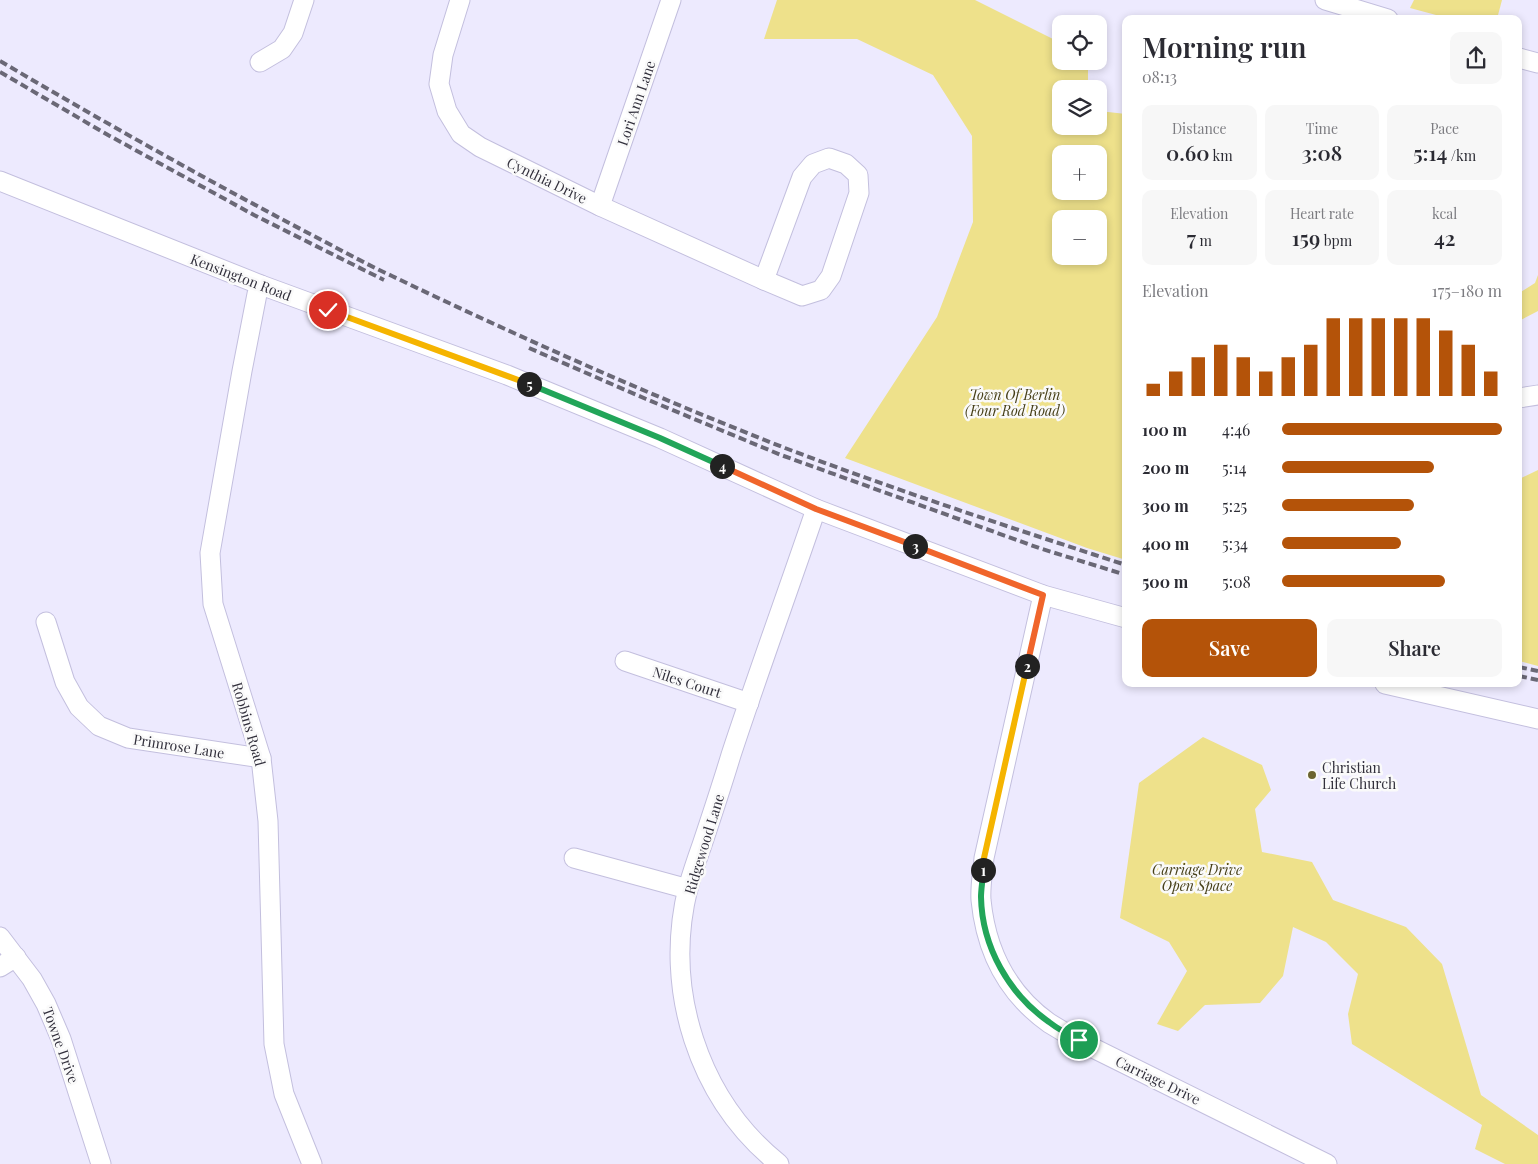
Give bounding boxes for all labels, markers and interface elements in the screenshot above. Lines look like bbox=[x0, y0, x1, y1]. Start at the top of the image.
map controls bbox=[1052, 15, 1107, 265]
button: locate bbox=[1052, 15, 1107, 70]
text: Morning run bbox=[1142, 28, 1306, 65]
button: share bbox=[1450, 32, 1502, 84]
street label: Lori Ann Lane bbox=[613, 58, 659, 148]
text: 08:13 bbox=[1142, 66, 1177, 87]
button: layers bbox=[1052, 80, 1107, 135]
text: Distance bbox=[1172, 119, 1227, 138]
text: Time bbox=[1306, 119, 1338, 138]
text: Pace bbox=[1430, 119, 1459, 138]
text: 0.60 bbox=[1166, 138, 1209, 166]
text: 3:08 bbox=[1302, 138, 1342, 166]
text: 5:14 bbox=[1413, 138, 1447, 166]
button: + bbox=[1052, 145, 1107, 200]
text: km bbox=[1209, 146, 1233, 165]
text: /km bbox=[1447, 146, 1476, 165]
street label: Cynthia Drive bbox=[504, 152, 590, 208]
text: Elevation bbox=[1170, 204, 1228, 223]
text: Heart rate bbox=[1290, 204, 1354, 223]
text: kcal bbox=[1432, 204, 1457, 223]
button: − bbox=[1052, 210, 1107, 265]
text: 7 bbox=[1187, 223, 1196, 251]
text: 159 bbox=[1292, 223, 1320, 251]
text: 42 bbox=[1434, 223, 1455, 251]
text: m bbox=[1196, 231, 1212, 250]
text: bpm bbox=[1320, 231, 1352, 250]
street label: Kensington Road bbox=[188, 249, 294, 305]
text: Elevation bbox=[1142, 280, 1209, 301]
text: 175–180 m bbox=[1432, 280, 1502, 301]
pin bbox=[307, 289, 349, 331]
icon: check bbox=[314, 296, 342, 324]
pin: 5 bbox=[516, 372, 542, 396]
text: 5 bbox=[526, 375, 533, 394]
park label: Town Of Berlin (Four Rod Road) bbox=[965, 385, 1065, 420]
text: 100 m bbox=[1142, 419, 1187, 440]
text: 4:46 bbox=[1222, 419, 1250, 440]
pin: 4 bbox=[710, 454, 734, 478]
text: 4 bbox=[719, 457, 726, 476]
text: 200 m bbox=[1142, 457, 1189, 478]
text: 5:14 bbox=[1222, 457, 1247, 478]
text: 300 m bbox=[1142, 495, 1189, 516]
text: 5:25 bbox=[1222, 495, 1247, 516]
text: 400 m bbox=[1142, 533, 1189, 554]
text: 5:34 bbox=[1222, 533, 1248, 554]
pin: 3 bbox=[902, 534, 928, 558]
text: 3 bbox=[912, 537, 919, 556]
text: 500 m bbox=[1142, 571, 1188, 592]
text: 5:08 bbox=[1222, 571, 1251, 592]
button: Save bbox=[1142, 619, 1317, 677]
button: Share bbox=[1327, 619, 1502, 677]
pin: 2 bbox=[1014, 654, 1040, 678]
text: 2 bbox=[1024, 657, 1031, 676]
street label: Niles Court bbox=[650, 662, 725, 702]
street label: Robbins Road bbox=[228, 680, 270, 768]
street label: Primrose Lane bbox=[132, 729, 226, 763]
place label: Christian Life Church bbox=[1322, 758, 1397, 793]
marker: Christian Life Church bbox=[1306, 769, 1318, 781]
street label: Ridgewood Lane bbox=[680, 792, 728, 896]
pin: 1 bbox=[970, 858, 996, 882]
park label: Carriage Drive Open Space bbox=[1152, 860, 1242, 895]
text: 1 bbox=[981, 861, 986, 880]
street label: Towne Drive bbox=[38, 1004, 84, 1086]
pin bbox=[1058, 1019, 1100, 1061]
icon: arrive bbox=[1065, 1026, 1093, 1054]
street label: Carriage Drive bbox=[1112, 1051, 1204, 1109]

